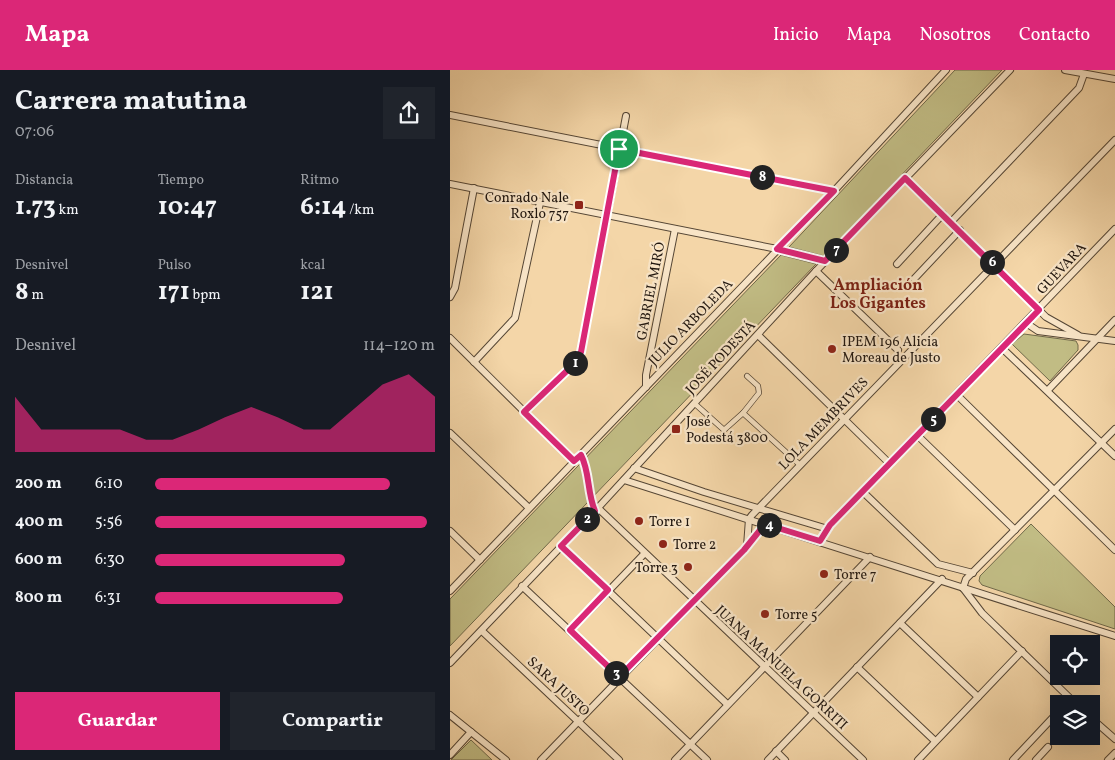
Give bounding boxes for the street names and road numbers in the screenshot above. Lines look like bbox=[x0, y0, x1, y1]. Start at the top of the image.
street label: GUEVARA bbox=[1033, 239, 1091, 299]
street label: GABRIEL MIRÓ bbox=[632, 240, 670, 342]
street label: JULIO ARBOLEDA bbox=[645, 275, 738, 371]
street label: JOSÉ PODESTÁ bbox=[682, 317, 761, 399]
street label: LOLA MEMBRIVES bbox=[775, 374, 873, 475]
street label: JUANA MANUELA GORRITI bbox=[711, 602, 851, 735]
street label: SARA JUSTO bbox=[522, 653, 593, 721]

